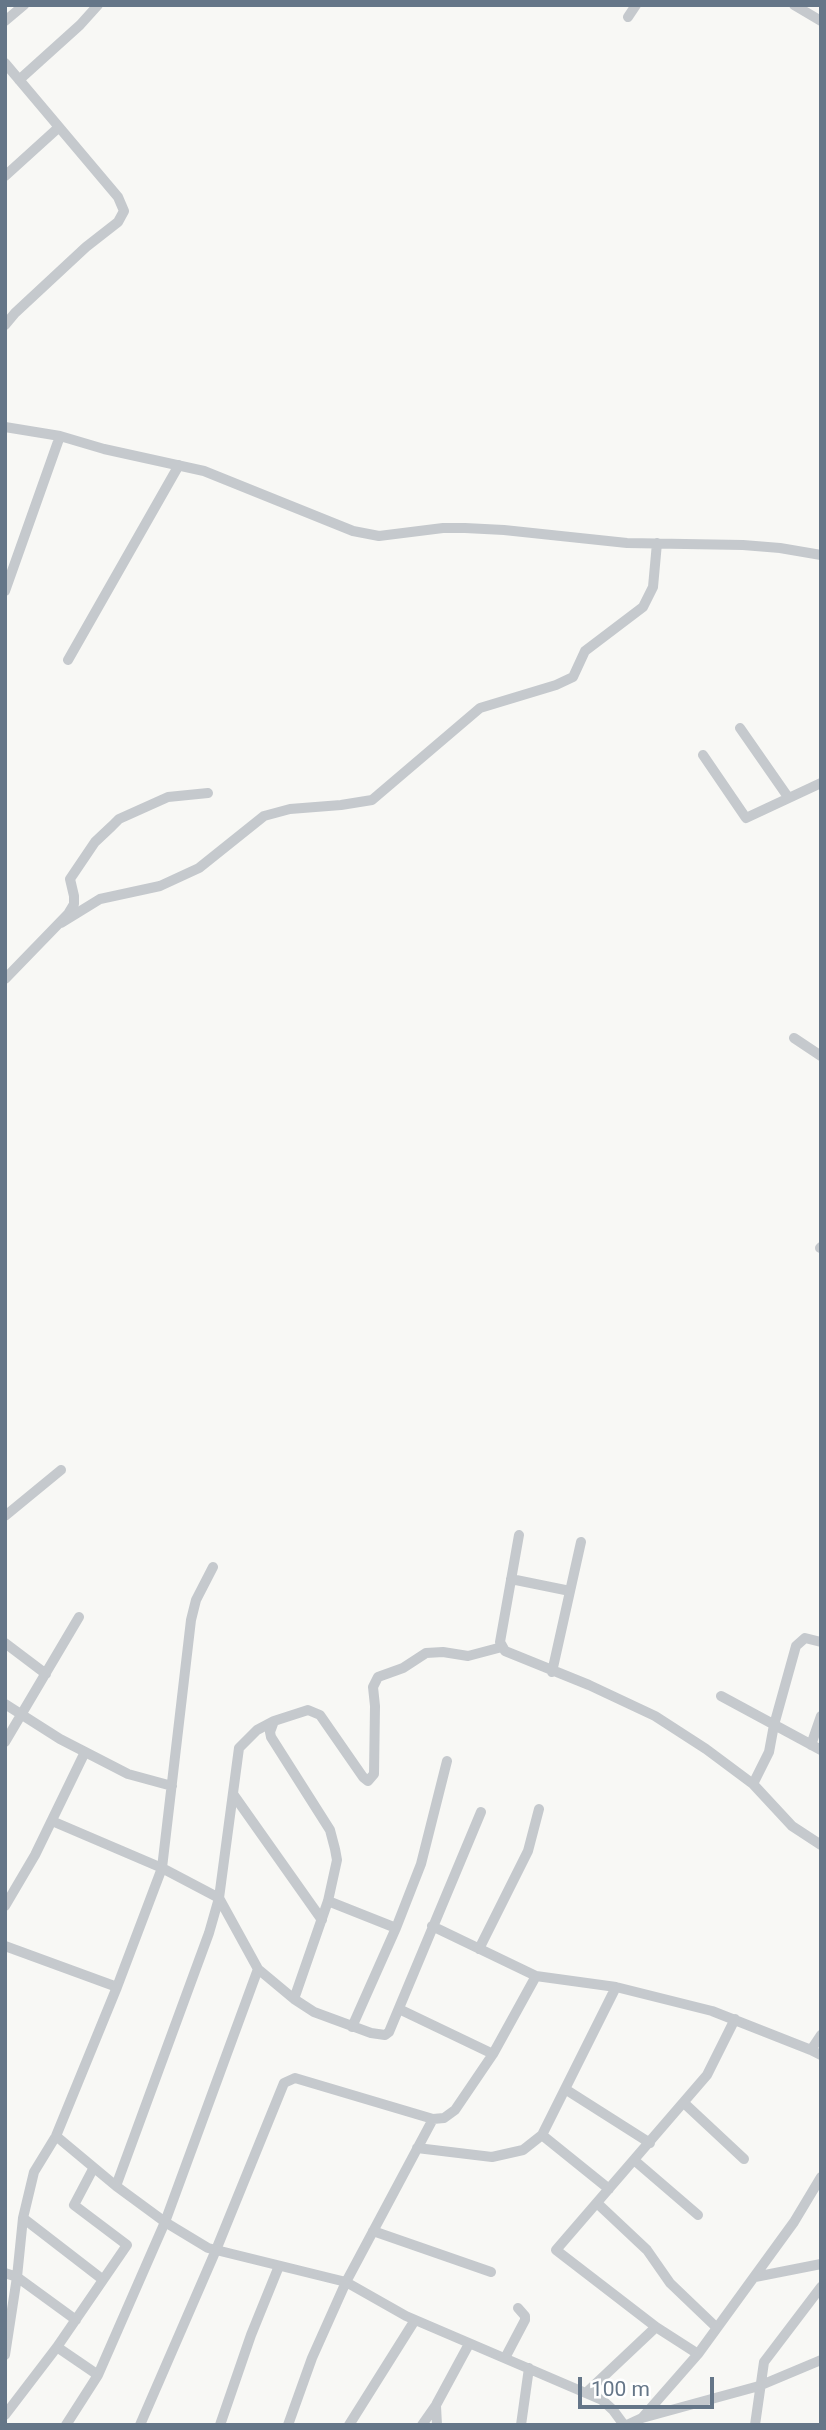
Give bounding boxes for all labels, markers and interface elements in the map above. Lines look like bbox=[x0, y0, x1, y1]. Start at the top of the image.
scale bar bbox=[581, 2364, 718, 2408]
text: 100 m bbox=[591, 2377, 650, 2401]

